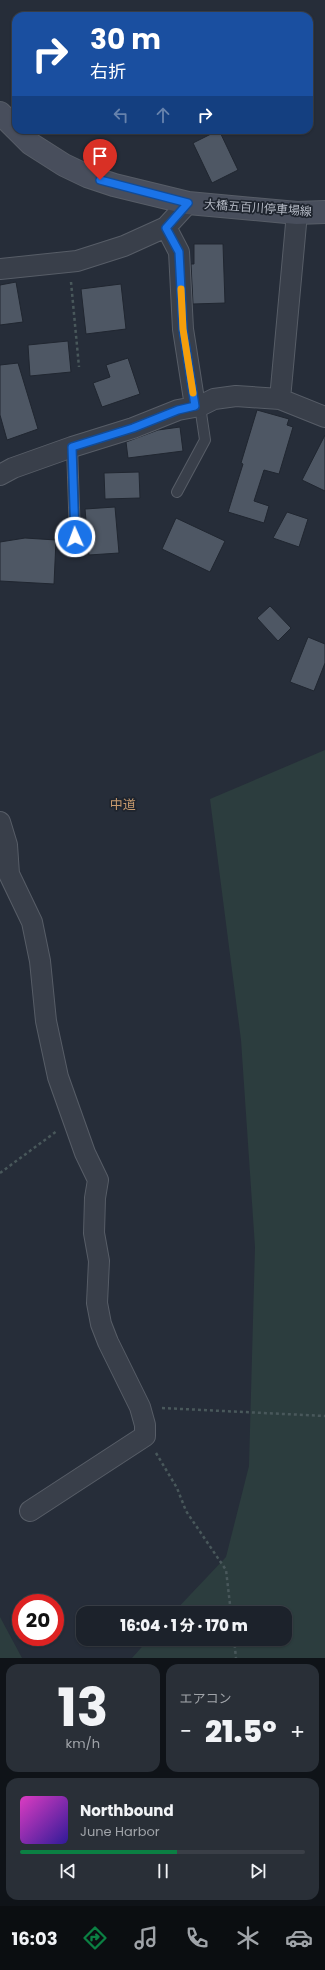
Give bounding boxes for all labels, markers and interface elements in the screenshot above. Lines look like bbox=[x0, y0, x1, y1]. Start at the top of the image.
text: 30 m bbox=[90, 20, 161, 59]
icon: right bbox=[24, 28, 76, 80]
text: 右折 bbox=[90, 59, 126, 84]
icon: left bbox=[110, 104, 132, 126]
icon: ahead bbox=[152, 104, 174, 126]
icon: right bbox=[194, 104, 216, 126]
pin bbox=[83, 139, 117, 180]
icon: arrive bbox=[89, 145, 111, 167]
street label: 大橋五百川停車場線 bbox=[204, 195, 313, 220]
position arrow bbox=[54, 516, 96, 558]
district label: 中道 bbox=[110, 795, 136, 814]
speed limit sign: 20 bbox=[12, 1594, 64, 1646]
text: 16:04 · 1 分 · 170 m bbox=[120, 1615, 248, 1636]
text: 13 bbox=[57, 1671, 108, 1744]
text: エアコン bbox=[180, 1689, 232, 1708]
text: 21.5° bbox=[205, 1710, 277, 1753]
text: − bbox=[180, 1716, 192, 1747]
text: + bbox=[290, 1716, 305, 1747]
text: km/h bbox=[65, 1734, 100, 1753]
text: Northbound bbox=[80, 1800, 174, 1821]
text: June Harbor bbox=[80, 1822, 160, 1841]
icon: previous bbox=[57, 1860, 79, 1882]
icon: pause bbox=[152, 1860, 174, 1882]
icon: next bbox=[247, 1860, 269, 1882]
icon: directions bbox=[81, 1924, 109, 1952]
icon: music bbox=[132, 1924, 160, 1952]
icon: phone bbox=[183, 1924, 211, 1952]
icon: climate bbox=[234, 1924, 262, 1952]
icon: car bbox=[285, 1924, 313, 1952]
text: 16:03 bbox=[12, 1926, 58, 1951]

